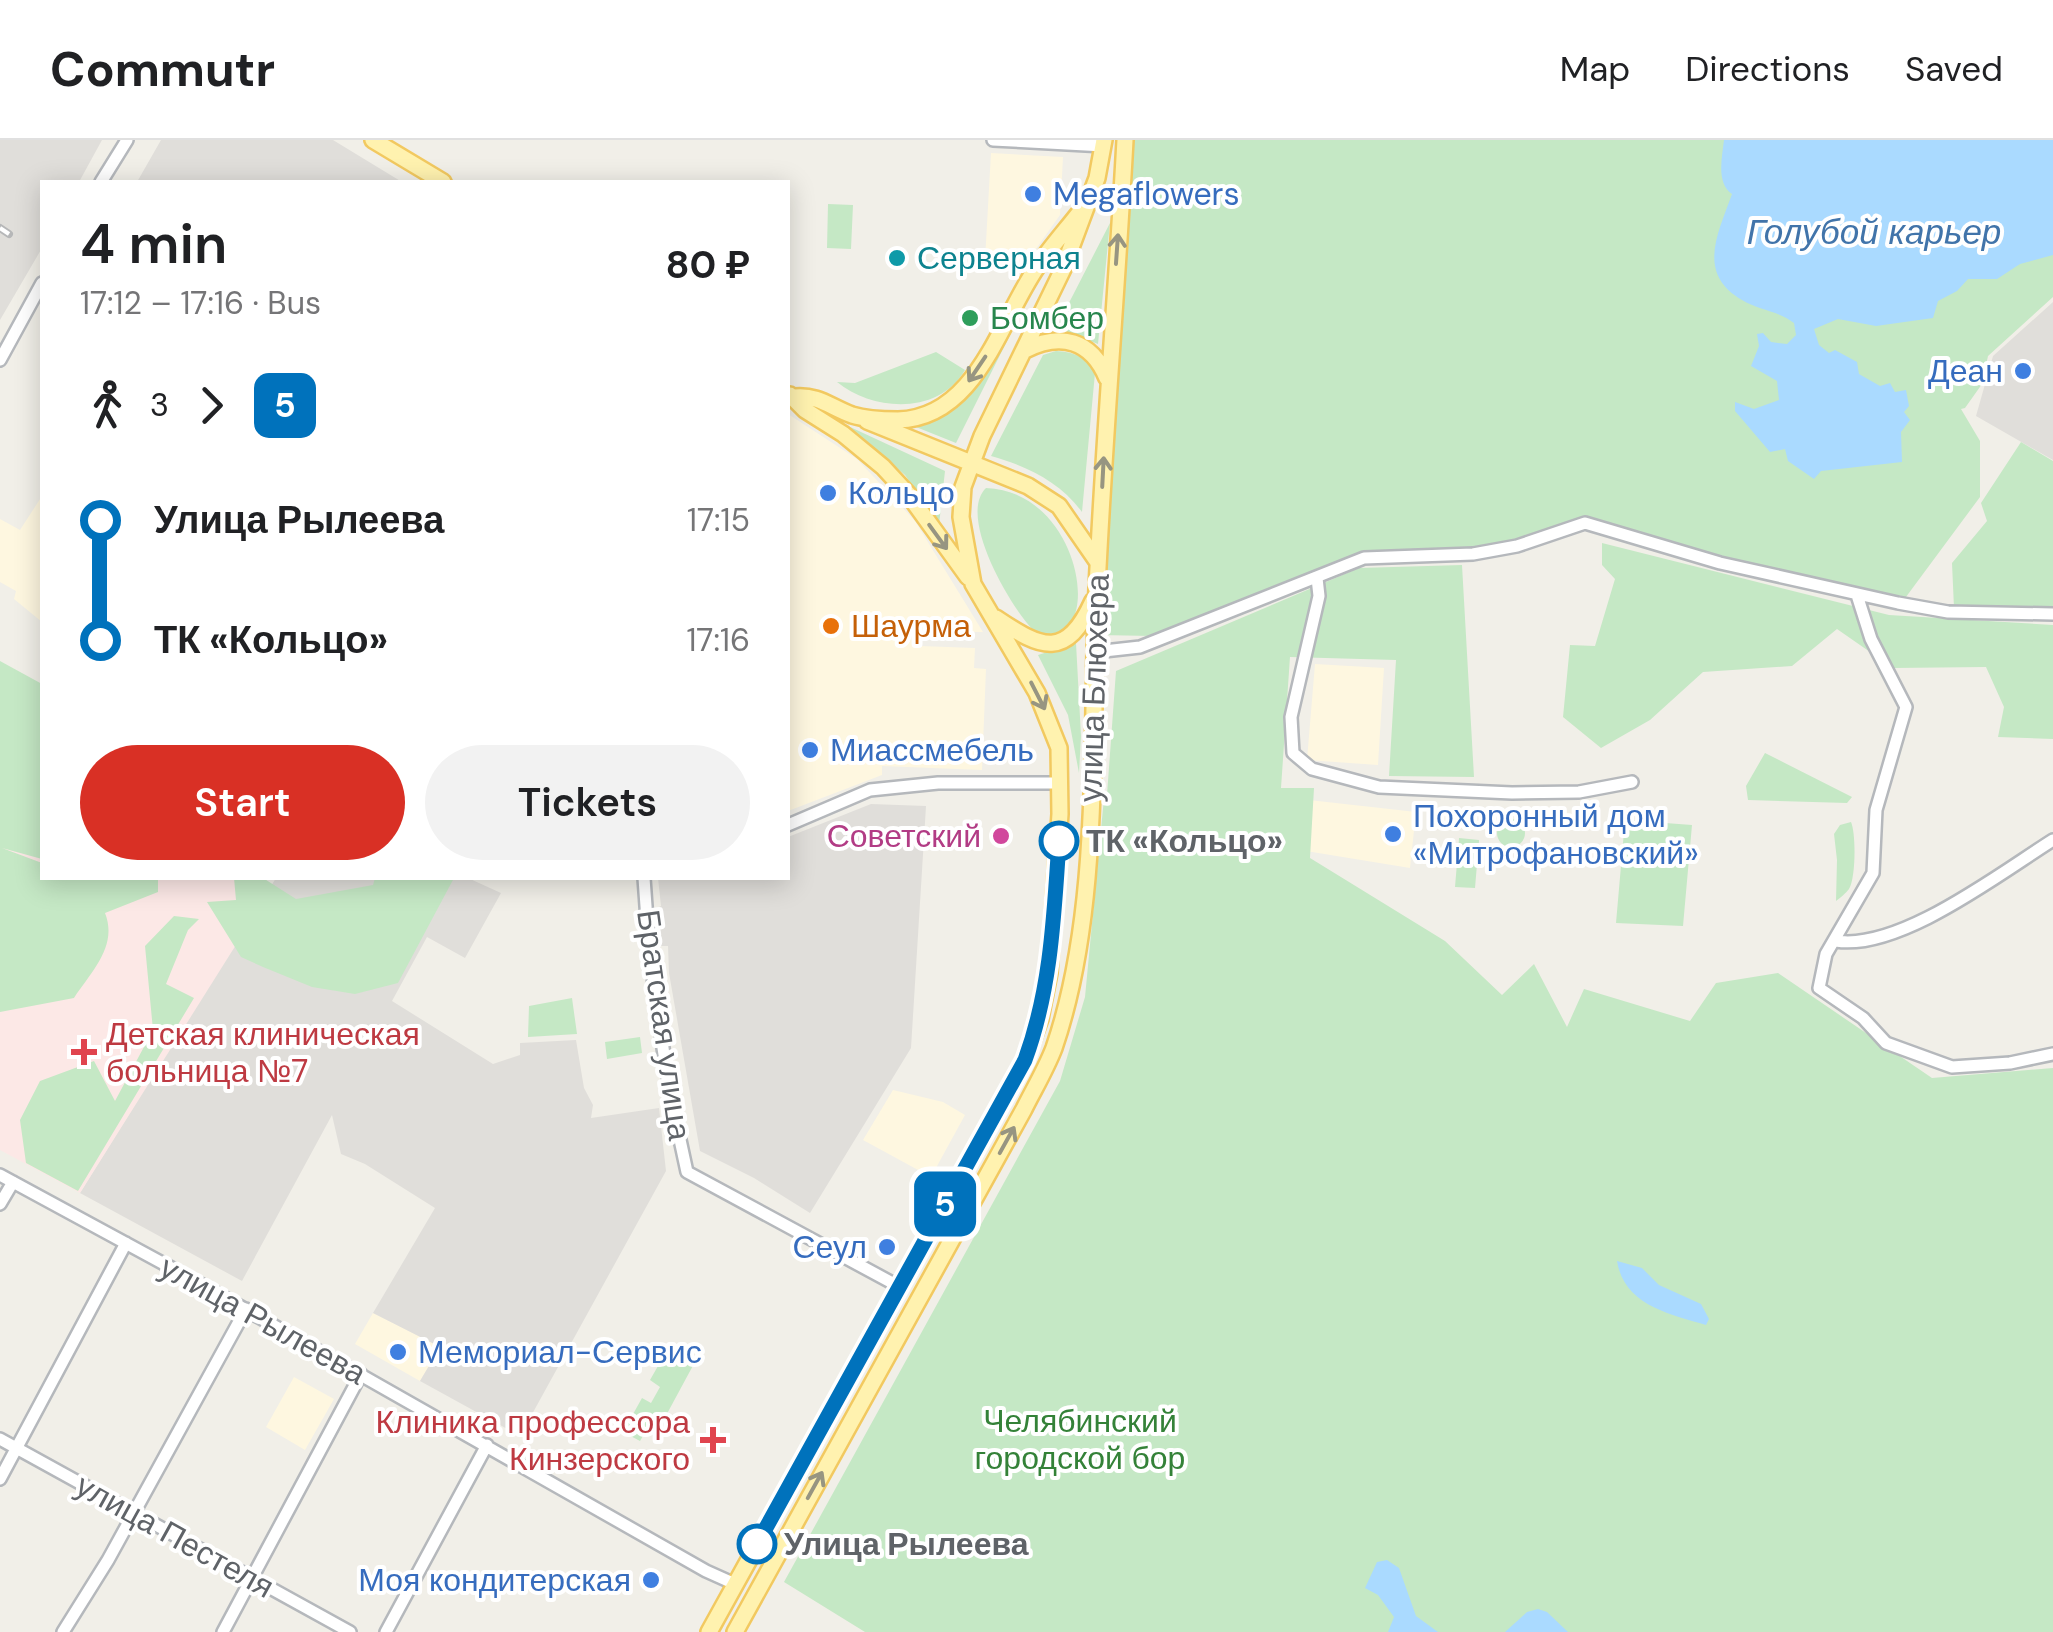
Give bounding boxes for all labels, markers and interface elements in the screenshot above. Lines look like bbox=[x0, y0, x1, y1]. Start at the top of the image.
text: Commutr bbox=[50, 38, 275, 101]
text: Map bbox=[1560, 46, 1630, 92]
text: Directions bbox=[1685, 46, 1850, 92]
text: Saved bbox=[1905, 46, 2003, 92]
place label: Megaflowers bbox=[1053, 173, 1240, 215]
marker: Megaflowers bbox=[1022, 183, 1044, 205]
text: 4 min bbox=[80, 208, 227, 280]
water label: Голубой карьер bbox=[1747, 209, 2001, 255]
one-way arrow bbox=[1108, 234, 1127, 266]
place label: Серверная bbox=[917, 237, 1081, 279]
text: 80 ₽ bbox=[665, 240, 750, 290]
marker: Серверная bbox=[886, 247, 908, 269]
text: 17:12 – 17:16 · Bus bbox=[80, 282, 321, 324]
place label: Бомбер bbox=[990, 297, 1104, 339]
marker: Бомбер bbox=[959, 307, 981, 329]
place label: Деан bbox=[1928, 350, 2003, 392]
one-way arrow bbox=[967, 355, 988, 383]
marker: Деан bbox=[2012, 360, 2034, 382]
icon: walk bbox=[80, 378, 135, 433]
icon: forward bbox=[184, 378, 239, 433]
text: 5 bbox=[274, 382, 296, 428]
text: 3 bbox=[150, 384, 169, 426]
one-way arrow bbox=[1094, 457, 1113, 489]
place label: Кольцо bbox=[848, 472, 955, 514]
marker: Кольцо bbox=[817, 482, 839, 504]
text: Улица Рылеева bbox=[154, 495, 444, 545]
text: 17:15 bbox=[687, 499, 750, 541]
one-way arrow bbox=[928, 523, 949, 550]
street label: улица Блюхера bbox=[1069, 573, 1119, 803]
place label: Шаурма bbox=[851, 605, 971, 647]
text: ТК «Кольцо» bbox=[154, 615, 388, 665]
marker: Шаурма bbox=[820, 615, 842, 637]
text: 17:16 bbox=[686, 619, 750, 661]
one-way arrow bbox=[1029, 680, 1048, 710]
place label: Миассмебель bbox=[830, 729, 1034, 771]
marker: Миассмебель bbox=[799, 739, 821, 761]
button: Start bbox=[80, 745, 405, 860]
button: Tickets bbox=[425, 745, 750, 860]
place label: Похоронный дом «Митрофановский» bbox=[1413, 795, 1699, 874]
place label: Советский bbox=[827, 815, 981, 857]
place label: ТК «Кольцо» bbox=[1086, 820, 1283, 862]
marker: ТК «Кольцо» bbox=[1040, 822, 1078, 860]
marker: Похоронный дом «Митрофановский» bbox=[1382, 823, 1404, 845]
marker: Советский bbox=[990, 825, 1012, 847]
street label: Братская улица bbox=[627, 907, 701, 1143]
place label: Детская клиническая больница №7 bbox=[106, 1013, 420, 1092]
marker: Детская клиническая больница №7 bbox=[71, 1039, 97, 1065]
one-way arrow bbox=[997, 1126, 1017, 1155]
line badge: 5 bbox=[912, 1172, 978, 1236]
text: 5 bbox=[934, 1181, 956, 1227]
place label: Сеул bbox=[792, 1226, 867, 1268]
marker: Сеул bbox=[876, 1236, 898, 1258]
street label: улица Рылеева bbox=[152, 1246, 374, 1394]
place label: Мемориал-Сервис bbox=[418, 1331, 702, 1373]
marker: Мемориал-Сервис bbox=[387, 1341, 409, 1363]
park label: Челябинский городской бор bbox=[975, 1400, 1185, 1479]
place label: Клиника профессора Кинзерского bbox=[375, 1401, 690, 1480]
marker: Клиника профессора Кинзерского bbox=[700, 1427, 726, 1453]
street label: улица Пестеля bbox=[68, 1464, 282, 1608]
one-way arrow bbox=[806, 1471, 826, 1501]
place label: Улица Рылеева bbox=[784, 1523, 1029, 1565]
marker: Улица Рылеева bbox=[738, 1525, 776, 1563]
place label: Моя кондитерская bbox=[358, 1559, 631, 1601]
marker: Моя кондитерская bbox=[640, 1569, 662, 1591]

